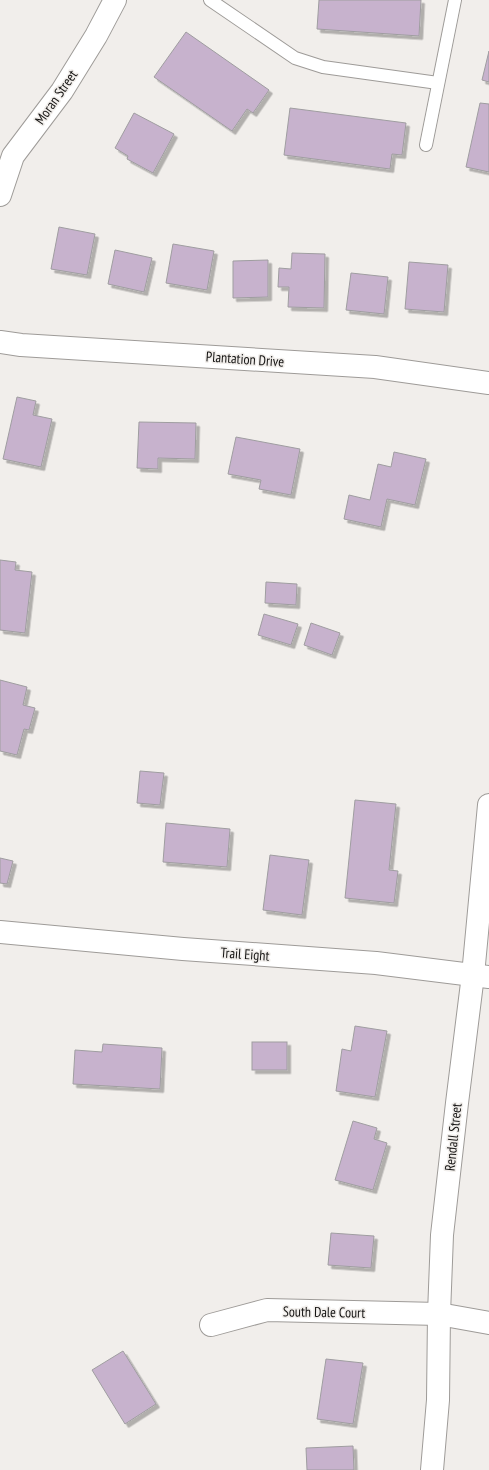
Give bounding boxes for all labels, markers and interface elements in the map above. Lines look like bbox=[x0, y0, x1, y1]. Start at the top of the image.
street label: Moran Street bbox=[31, 66, 81, 128]
street label: Plantation Drive bbox=[205, 347, 285, 371]
street label: Trail Eight bbox=[220, 943, 270, 965]
street label: Rendall Street bbox=[440, 1102, 466, 1172]
street label: South Dale Court bbox=[283, 1302, 365, 1322]

